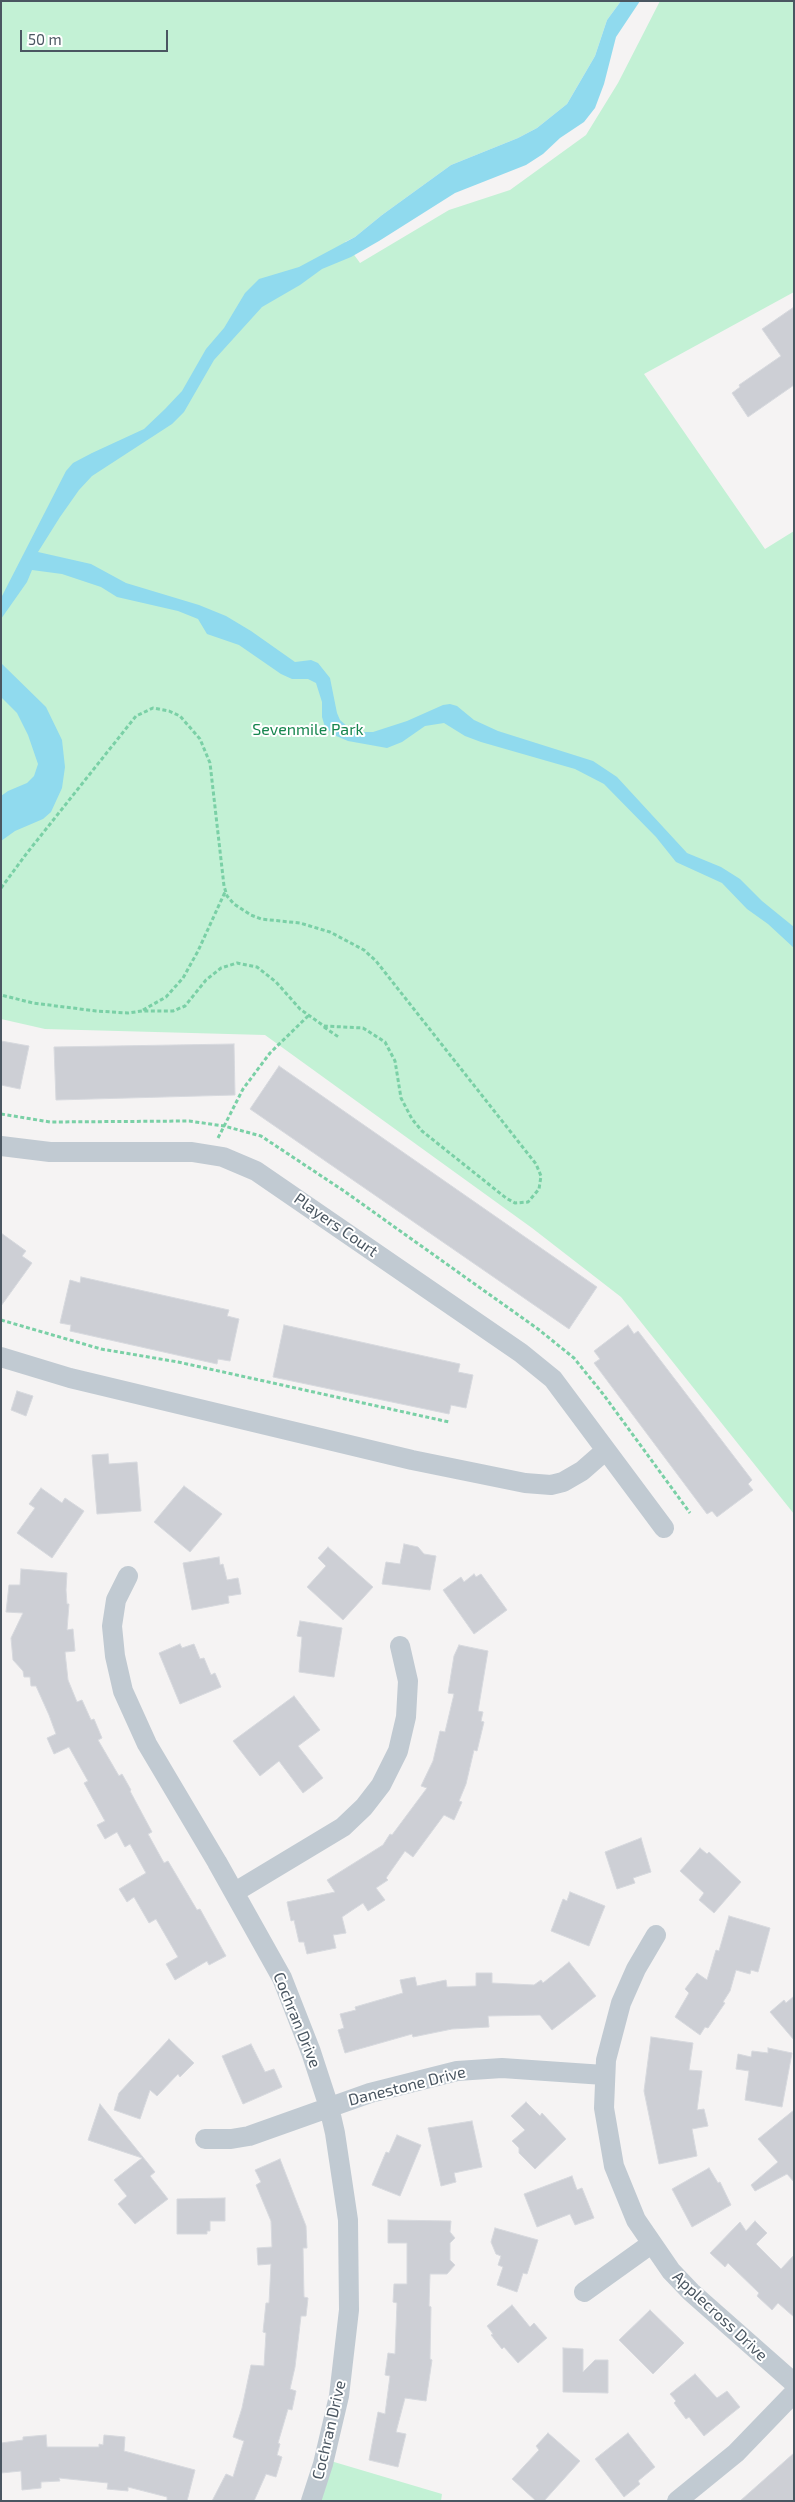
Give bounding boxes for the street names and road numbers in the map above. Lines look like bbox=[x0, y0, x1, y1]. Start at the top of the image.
street label: Players Court bbox=[290, 1189, 382, 1261]
street label: Cochran Drive bbox=[269, 1969, 325, 2071]
street label: Danestone Drive bbox=[346, 2062, 468, 2110]
street label: Applecross Drive bbox=[669, 2267, 771, 2365]
street label: Cochran Drive bbox=[308, 2378, 350, 2482]

